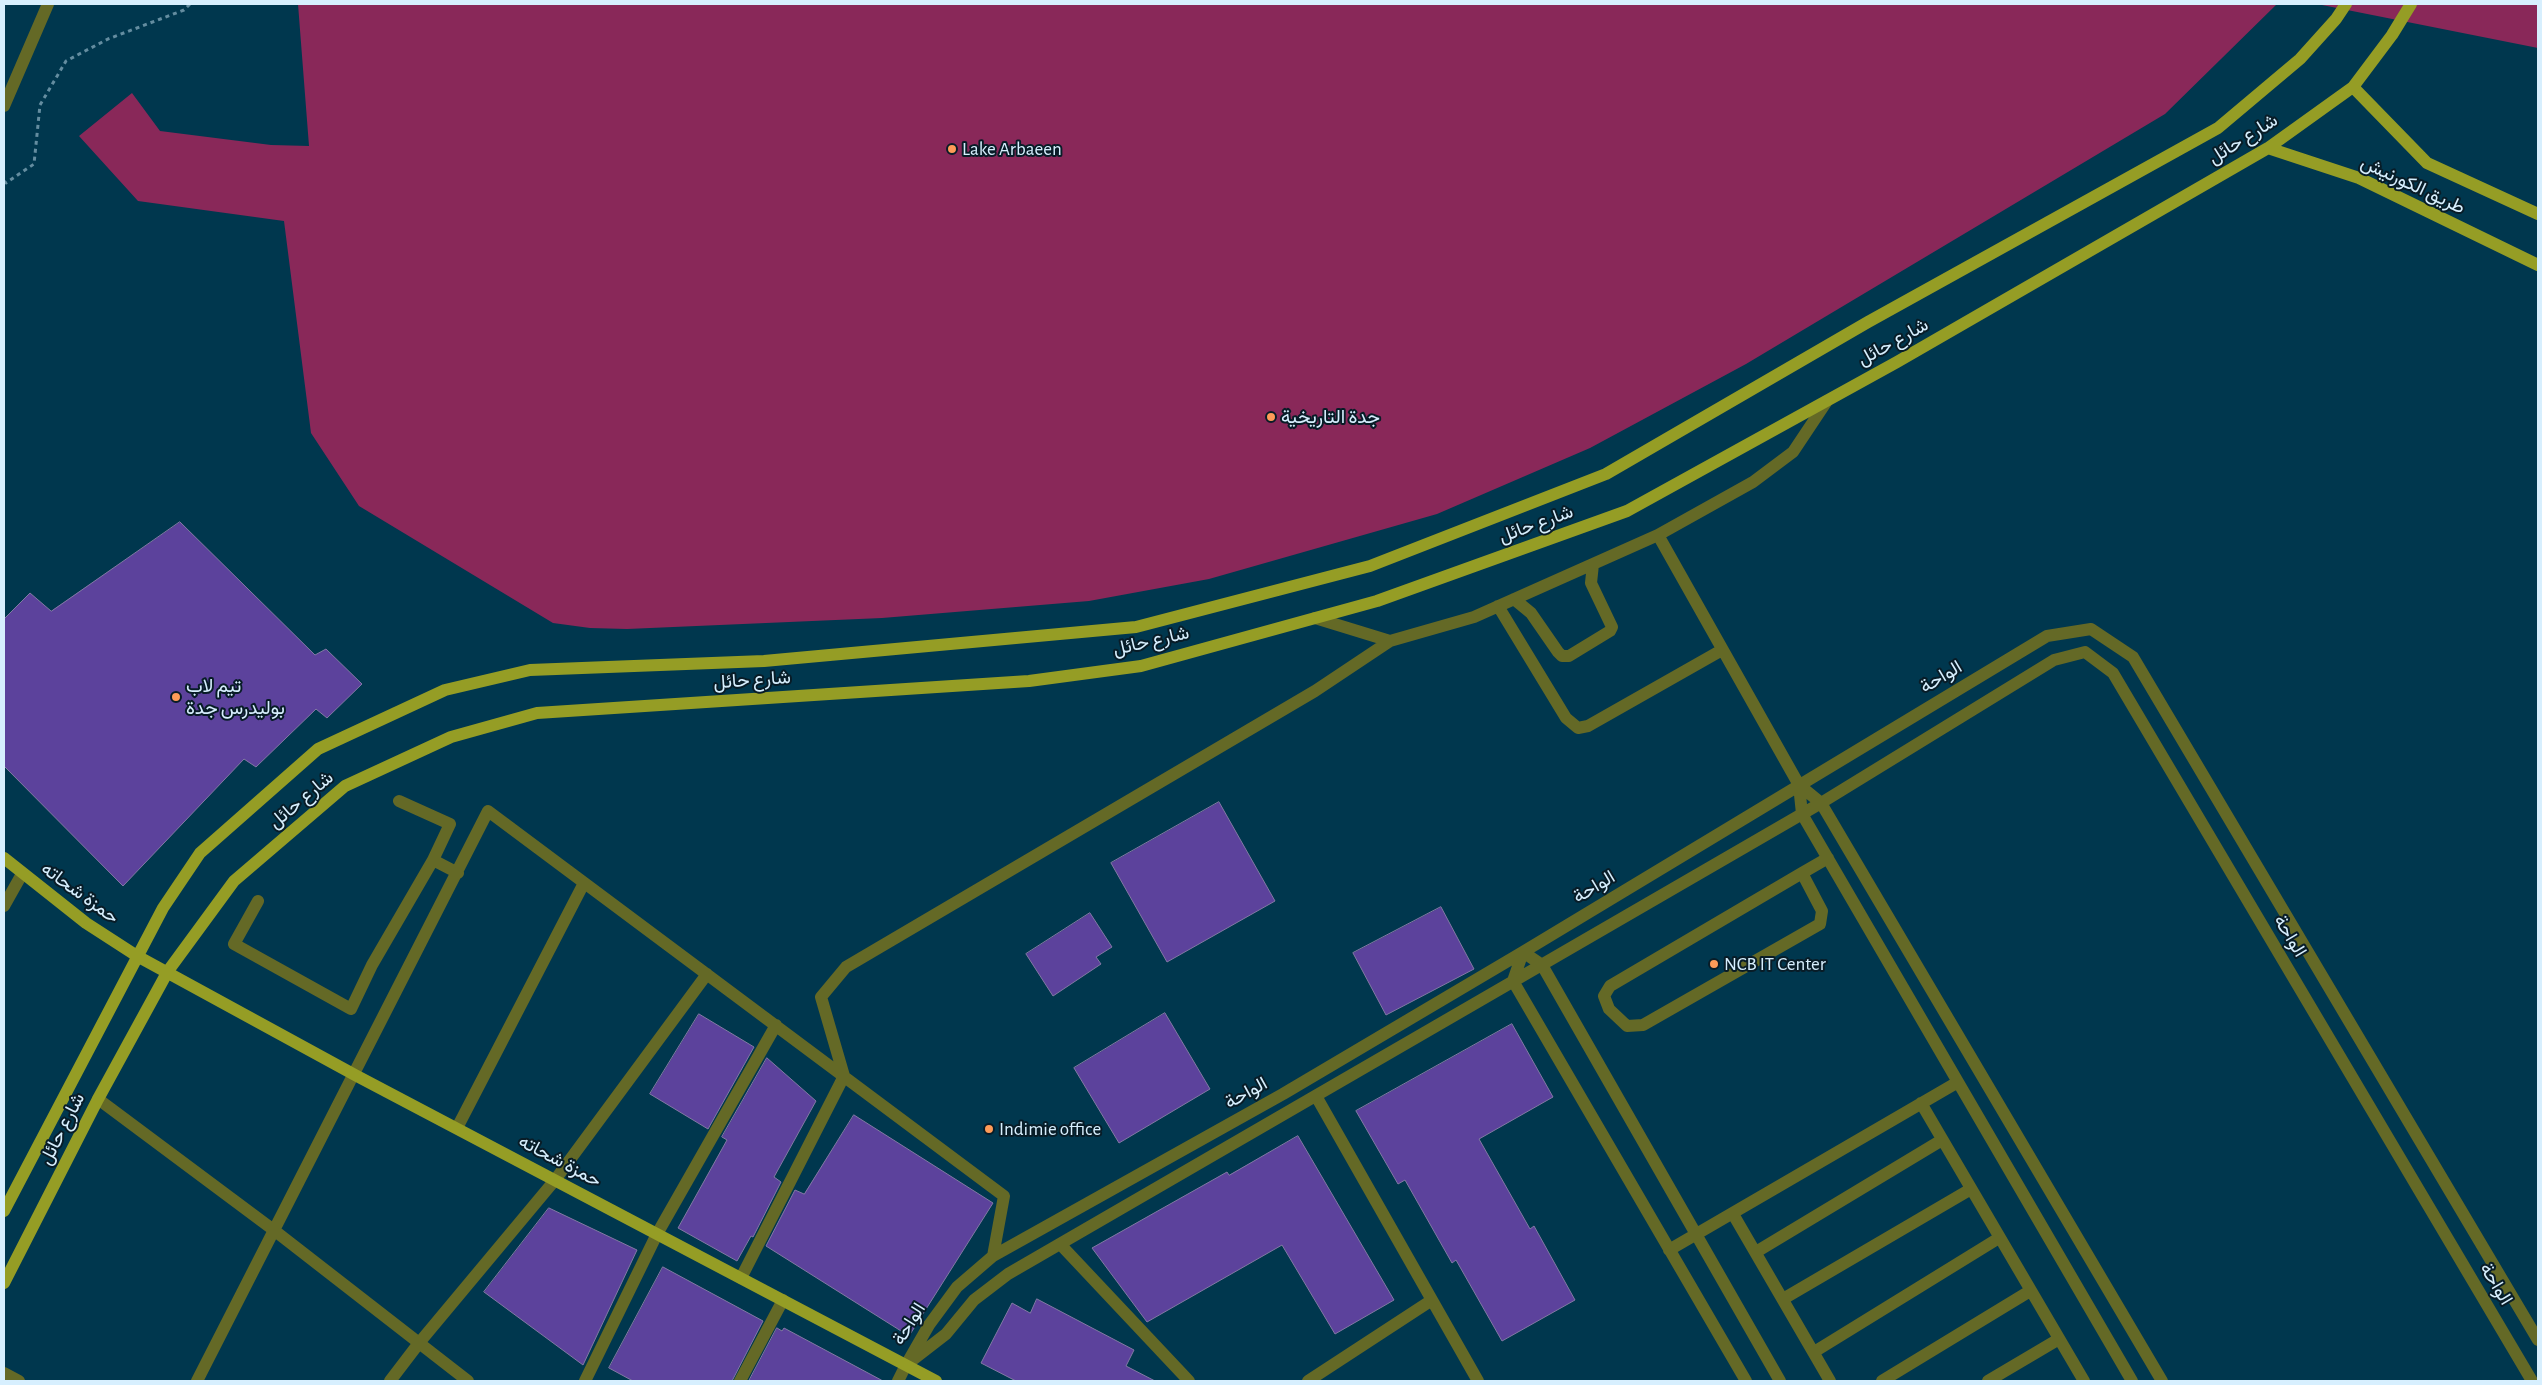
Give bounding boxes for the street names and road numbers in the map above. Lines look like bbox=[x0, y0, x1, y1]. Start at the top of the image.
street label: شارع حائل bbox=[2204, 109, 2282, 169]
street label: طريق الكورنيش bbox=[2357, 151, 2469, 219]
street label: شارع حائل bbox=[1854, 313, 1932, 371]
street label: شارع حائل bbox=[1496, 500, 1576, 548]
street label: شارع حائل bbox=[1111, 621, 1191, 661]
street label: الواحة bbox=[1916, 656, 1966, 698]
street label: شارع حائل bbox=[712, 666, 792, 694]
street label: شارع حائل bbox=[264, 766, 338, 834]
street label: حمزة شحاته bbox=[37, 857, 123, 929]
street label: الواحة bbox=[1569, 866, 1619, 908]
street label: الواحة bbox=[2269, 911, 2311, 961]
street label: الواحة bbox=[1221, 1072, 1271, 1114]
street label: شارع حائل bbox=[34, 1089, 90, 1169]
street label: حمزة شحاته bbox=[515, 1130, 605, 1192]
street label: الواحة bbox=[2475, 1259, 2517, 1309]
street label: الواحة bbox=[887, 1299, 931, 1349]

